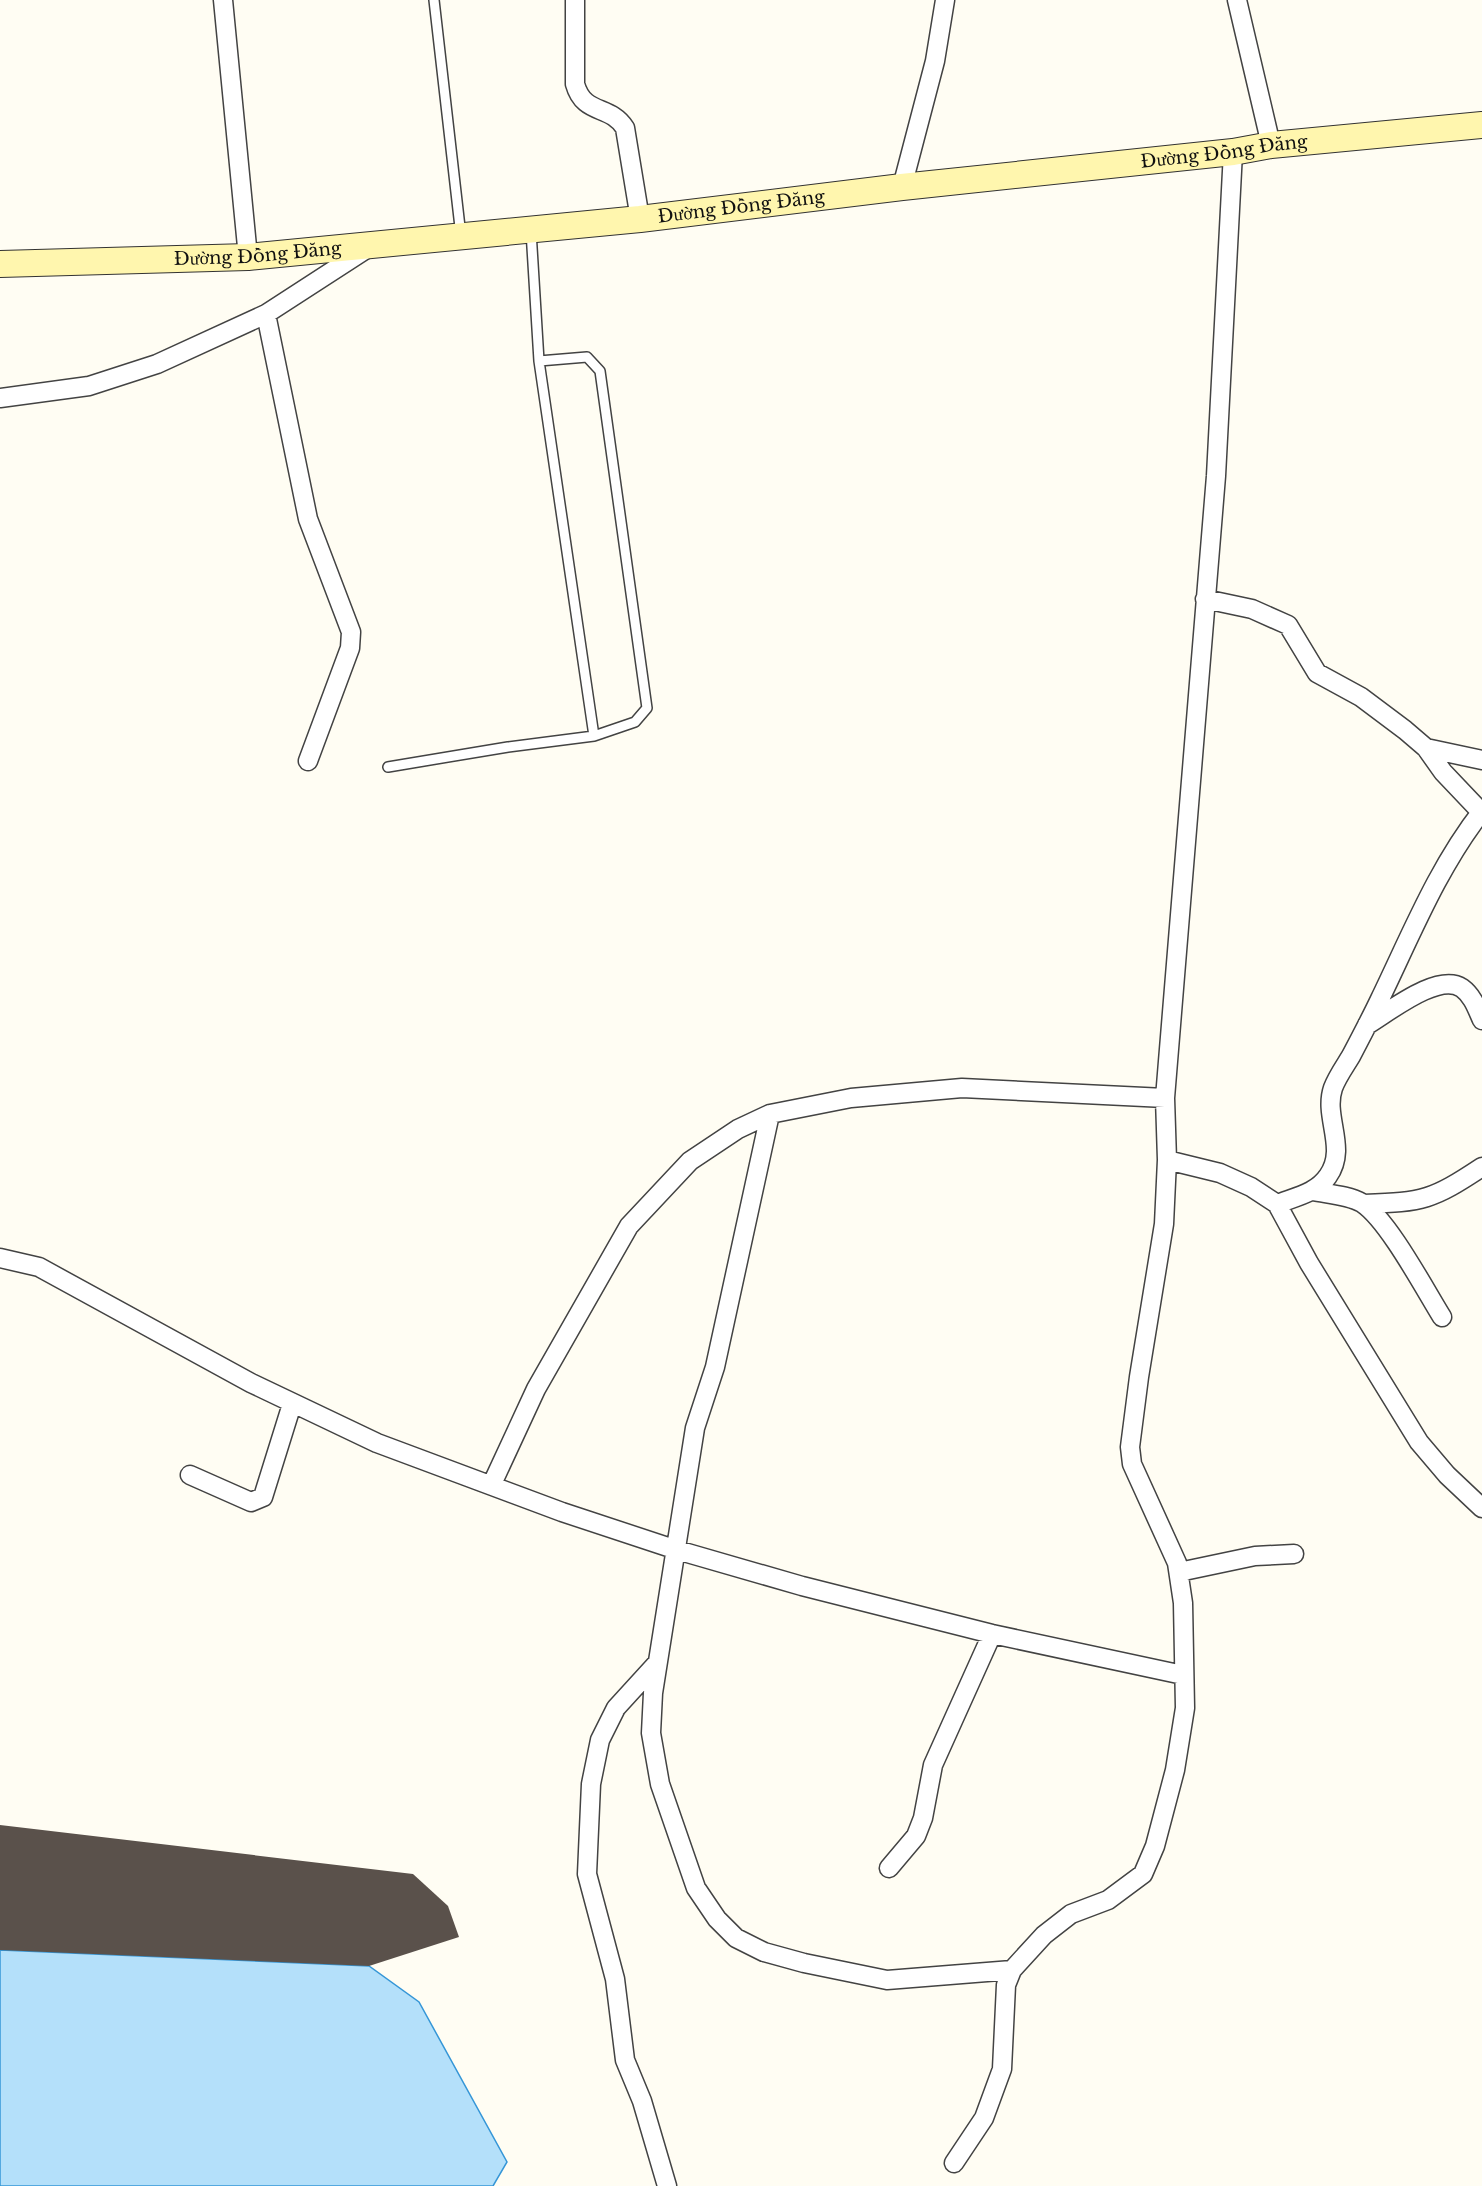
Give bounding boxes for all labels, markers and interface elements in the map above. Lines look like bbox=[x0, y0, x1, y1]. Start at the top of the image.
street label: Đường Đồng Đăng bbox=[1140, 131, 1309, 173]
street label: Đường Đồng Đăng bbox=[657, 185, 826, 228]
street label: Đường Đồng Đăng bbox=[174, 237, 343, 270]

